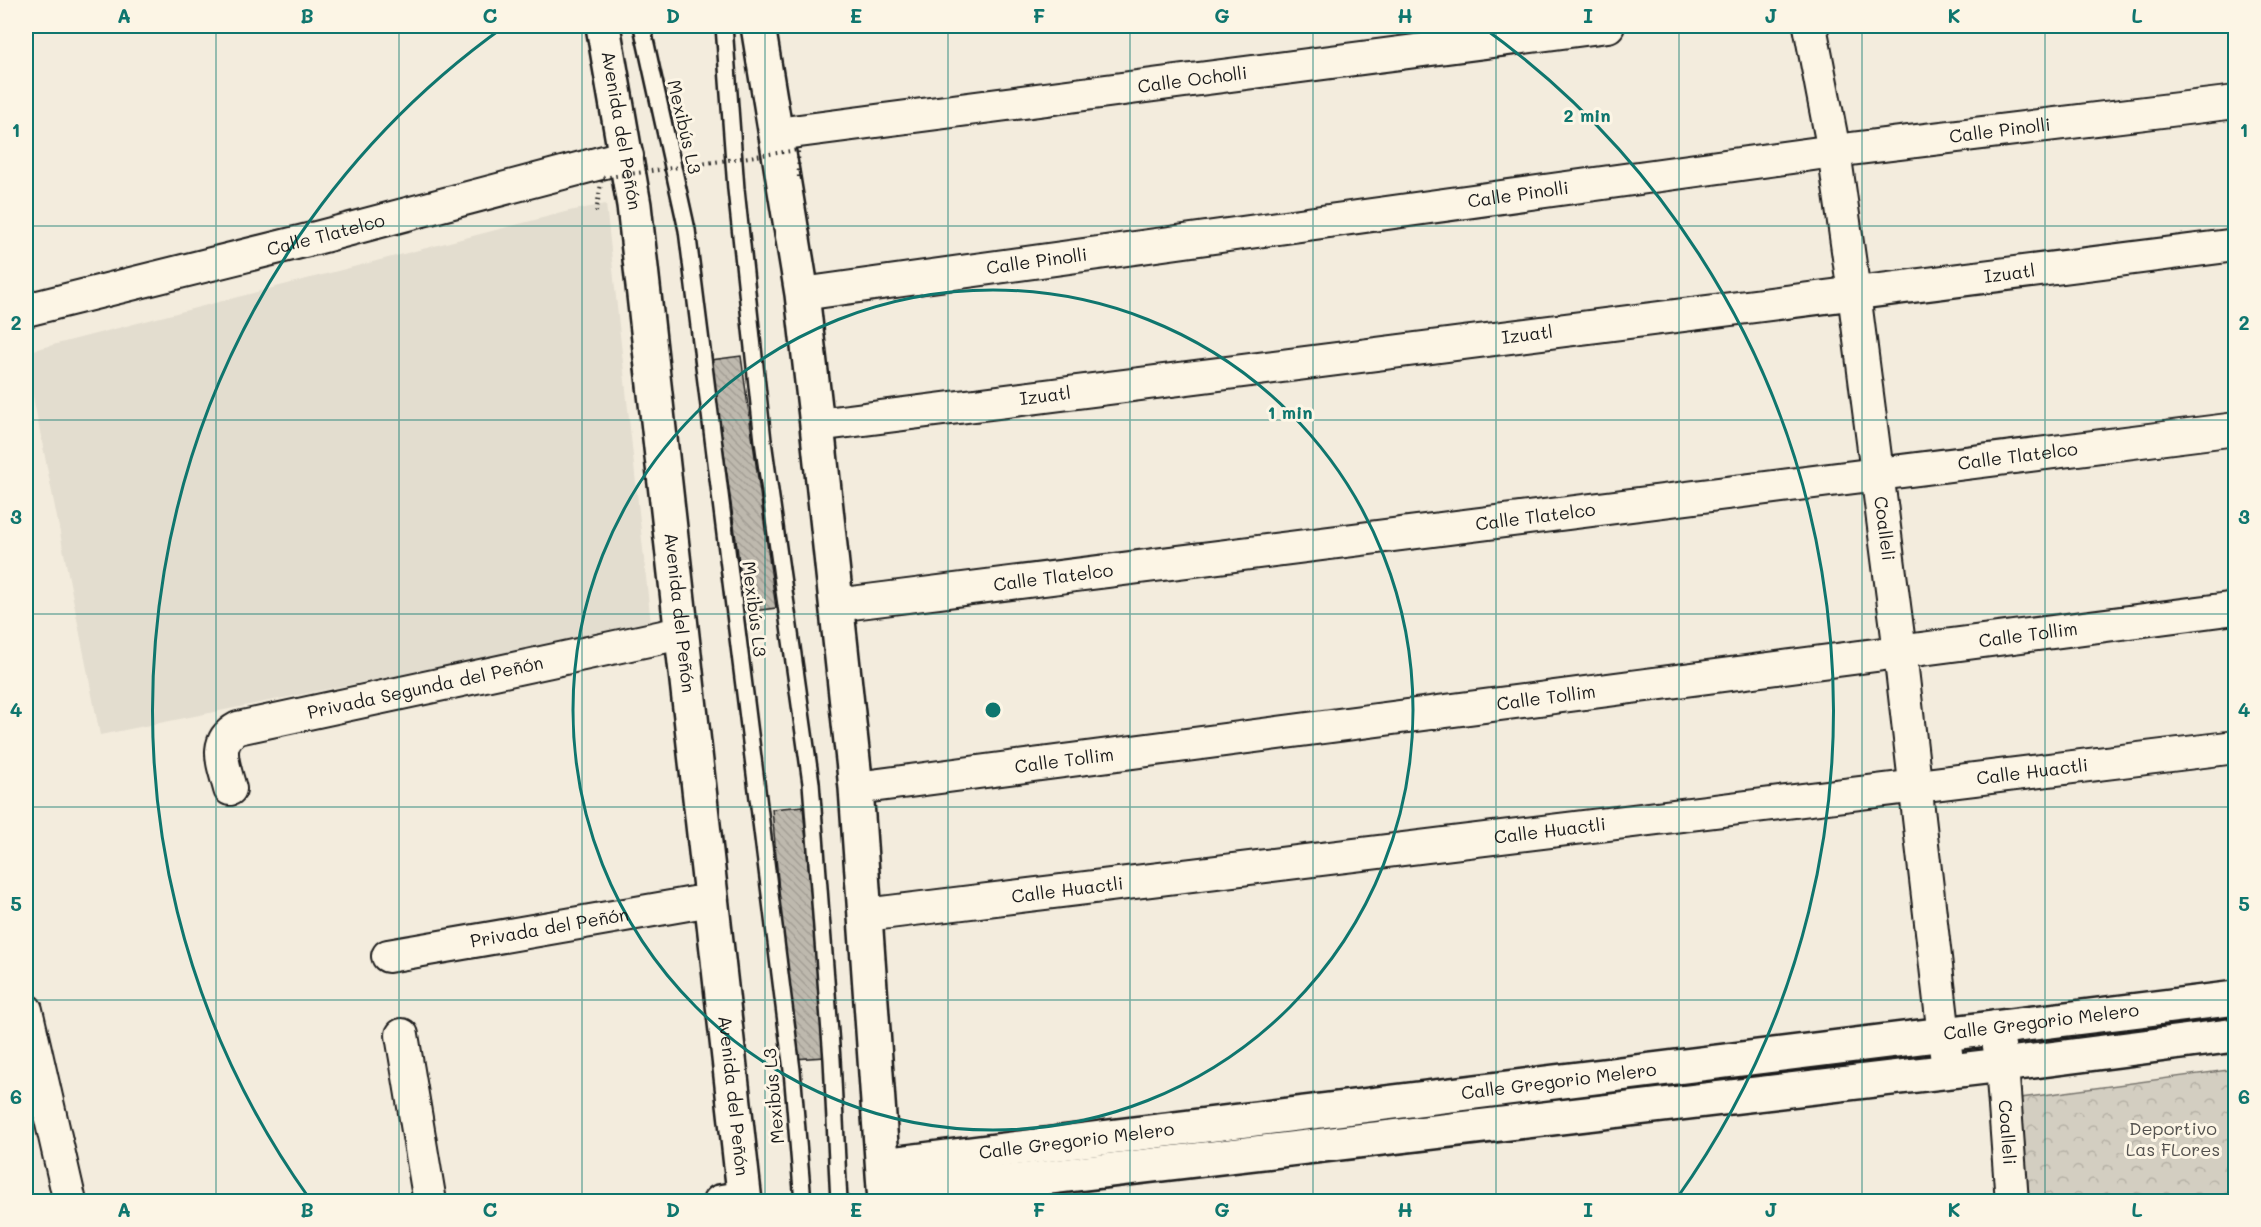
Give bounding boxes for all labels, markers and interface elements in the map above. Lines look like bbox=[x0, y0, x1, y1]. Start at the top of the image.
text: A bbox=[117, 2, 131, 28]
text: B bbox=[300, 2, 314, 28]
text: C bbox=[483, 2, 498, 28]
text: D bbox=[666, 2, 680, 28]
text: E bbox=[850, 2, 862, 28]
text: F bbox=[1033, 2, 1046, 28]
text: G bbox=[1214, 2, 1230, 28]
text: H bbox=[1397, 2, 1413, 28]
text: I bbox=[1583, 2, 1593, 28]
text: J bbox=[1764, 2, 1778, 28]
text: K bbox=[1947, 2, 1961, 28]
text: L bbox=[2131, 2, 2143, 28]
street label: Avenida del Peñón bbox=[597, 49, 648, 212]
street label: Calle Ocholli bbox=[1136, 60, 1249, 98]
street label: Mexibús L3 bbox=[662, 77, 707, 176]
text: 2 min bbox=[1563, 103, 1611, 127]
street label: Calle Pinolli bbox=[1948, 112, 2052, 148]
text: 1 bbox=[12, 116, 20, 142]
text: 1 bbox=[2240, 116, 2248, 142]
street label: Calle Pinolli bbox=[1466, 175, 1570, 213]
street label: Calle Tlatelco bbox=[264, 207, 387, 261]
street label: Calle Pinolli bbox=[985, 242, 1089, 279]
street label: Izuatl bbox=[1982, 258, 2036, 288]
text: 2 bbox=[10, 309, 22, 335]
text: 2 bbox=[2238, 309, 2250, 335]
street label: Izuatl bbox=[1500, 319, 1554, 349]
street label: Izuatl bbox=[1018, 380, 1072, 410]
text: 1 min bbox=[1267, 400, 1313, 424]
street label: Calle Tlatelco bbox=[1956, 436, 2079, 475]
street label: Coalleli bbox=[1869, 494, 1901, 562]
street label: Calle Tlatelco bbox=[1474, 497, 1597, 536]
text: 3 bbox=[10, 503, 22, 529]
text: 3 bbox=[2238, 503, 2250, 529]
street label: Avenida del Peñón bbox=[660, 531, 701, 694]
street label: Calle Tlatelco bbox=[992, 557, 1115, 596]
street label: Mexibús L3 bbox=[737, 560, 773, 658]
street label: Calle Tollim bbox=[1977, 616, 2079, 652]
street label: Privada Segunda del Peñón bbox=[305, 650, 545, 724]
street label: Calle Tollim bbox=[1495, 679, 1597, 715]
text: 4 bbox=[10, 696, 23, 722]
text: 4 bbox=[2238, 696, 2251, 722]
centre of rings bbox=[983, 700, 1003, 720]
street label: Calle Tollim bbox=[1013, 741, 1115, 778]
street label: Calle Huactli bbox=[1975, 752, 2089, 790]
street label: Calle Huactli bbox=[1492, 811, 1607, 849]
street label: Calle Huactli bbox=[1010, 870, 1125, 908]
text: 5 bbox=[10, 890, 22, 916]
text: 5 bbox=[2238, 890, 2250, 916]
street label: Privada del Peñón bbox=[468, 901, 630, 953]
street label: Calle Gregorio Melero bbox=[1942, 997, 2140, 1045]
street label: Avenida del Peñón bbox=[713, 1014, 755, 1177]
street label: Mexibús L3 bbox=[757, 1047, 789, 1145]
street label: Calle Gregorio Melero bbox=[1460, 1057, 1658, 1105]
text: 6 bbox=[10, 1083, 22, 1109]
text: 6 bbox=[2238, 1083, 2250, 1109]
street label: Coalleli bbox=[1994, 1099, 2022, 1166]
street label: Calle Gregorio Melero bbox=[977, 1116, 1176, 1164]
park label: Deportivo Las FLores bbox=[2126, 1116, 2220, 1161]
text: A bbox=[117, 1196, 131, 1222]
text: B bbox=[300, 1196, 314, 1222]
text: C bbox=[483, 1196, 498, 1222]
text: D bbox=[666, 1196, 680, 1222]
text: E bbox=[850, 1196, 862, 1222]
text: F bbox=[1033, 1196, 1046, 1222]
text: G bbox=[1214, 1196, 1230, 1222]
text: H bbox=[1397, 1196, 1413, 1222]
text: I bbox=[1583, 1196, 1593, 1222]
text: J bbox=[1764, 1196, 1778, 1222]
text: K bbox=[1947, 1196, 1961, 1222]
text: L bbox=[2131, 1196, 2143, 1222]

